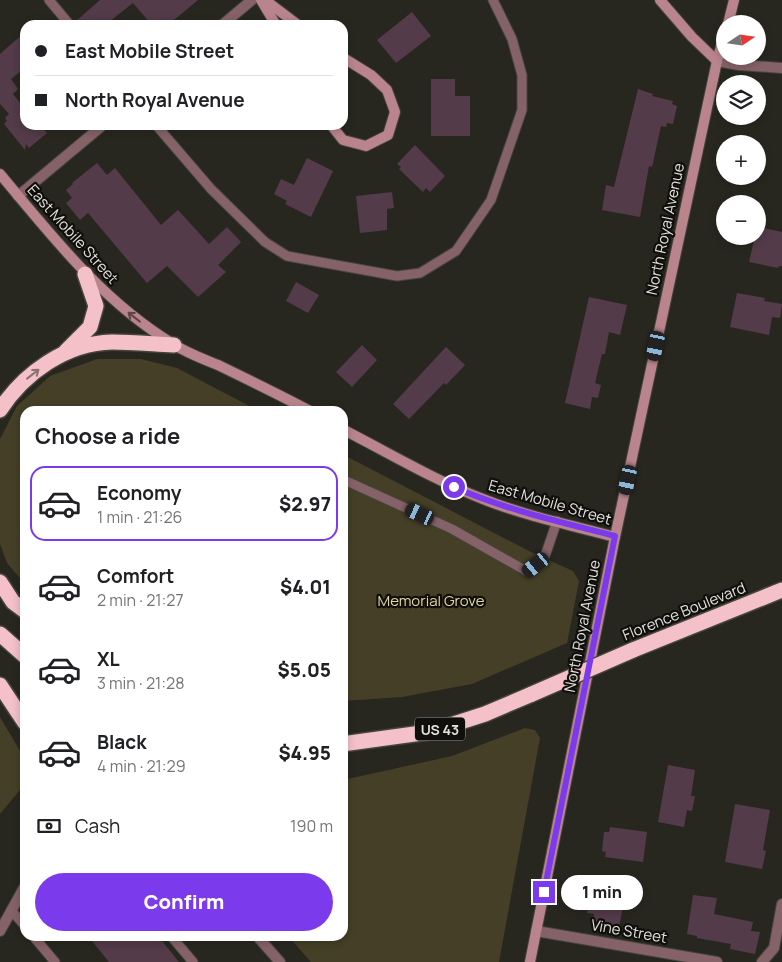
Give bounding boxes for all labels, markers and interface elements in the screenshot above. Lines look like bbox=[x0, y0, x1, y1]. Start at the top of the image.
north arrow bbox=[716, 15, 766, 65]
map controls bbox=[716, 15, 766, 245]
text: East Mobile Street bbox=[65, 38, 234, 64]
button: layers bbox=[716, 75, 766, 125]
text: North Royal Avenue bbox=[65, 87, 245, 113]
button: + bbox=[716, 135, 766, 185]
street label: North Royal Avenue bbox=[641, 161, 689, 297]
street label: East Mobile Street bbox=[23, 180, 123, 288]
button: − bbox=[716, 195, 766, 245]
one-way arrow bbox=[128, 311, 141, 322]
car bbox=[645, 330, 666, 362]
one-way arrow bbox=[26, 369, 39, 380]
text: Choose a ride bbox=[35, 421, 180, 451]
car bbox=[617, 464, 638, 496]
street label: East Mobile Street bbox=[486, 474, 614, 530]
route start bbox=[443, 476, 465, 498]
text: Economy bbox=[97, 480, 181, 506]
icon: car bbox=[37, 481, 82, 526]
text: $2.97 bbox=[279, 491, 331, 517]
car bbox=[403, 501, 436, 527]
text: 1 min · 21:26 bbox=[97, 506, 182, 528]
car bbox=[519, 550, 552, 580]
street label: North Royal Avenue bbox=[559, 558, 605, 694]
text: Comfort bbox=[97, 563, 174, 589]
icon: car bbox=[37, 564, 82, 609]
text: $4.01 bbox=[280, 574, 331, 600]
street label: Florence Boulevard bbox=[619, 577, 749, 645]
text: 2 min · 21:27 bbox=[97, 589, 183, 611]
park label: Memorial Grove bbox=[378, 590, 485, 611]
text: XL bbox=[97, 646, 120, 672]
icon: car bbox=[37, 647, 82, 692]
text: $5.05 bbox=[278, 657, 331, 683]
text: 3 min · 21:28 bbox=[97, 672, 184, 694]
road number: US 43 bbox=[415, 718, 465, 741]
text: Black bbox=[97, 729, 146, 755]
icon: car bbox=[37, 730, 82, 775]
text: $4.95 bbox=[278, 740, 331, 766]
text: 4 min · 21:29 bbox=[97, 755, 186, 777]
icon: cash bbox=[35, 812, 63, 840]
text: Cash bbox=[75, 813, 120, 839]
text: 190 m bbox=[290, 815, 333, 837]
button: Confirm bbox=[35, 873, 333, 931]
callout: 1 min bbox=[562, 874, 644, 910]
route end bbox=[533, 881, 555, 903]
text: 1 min bbox=[582, 881, 622, 903]
street label: Vine Street bbox=[589, 914, 669, 948]

